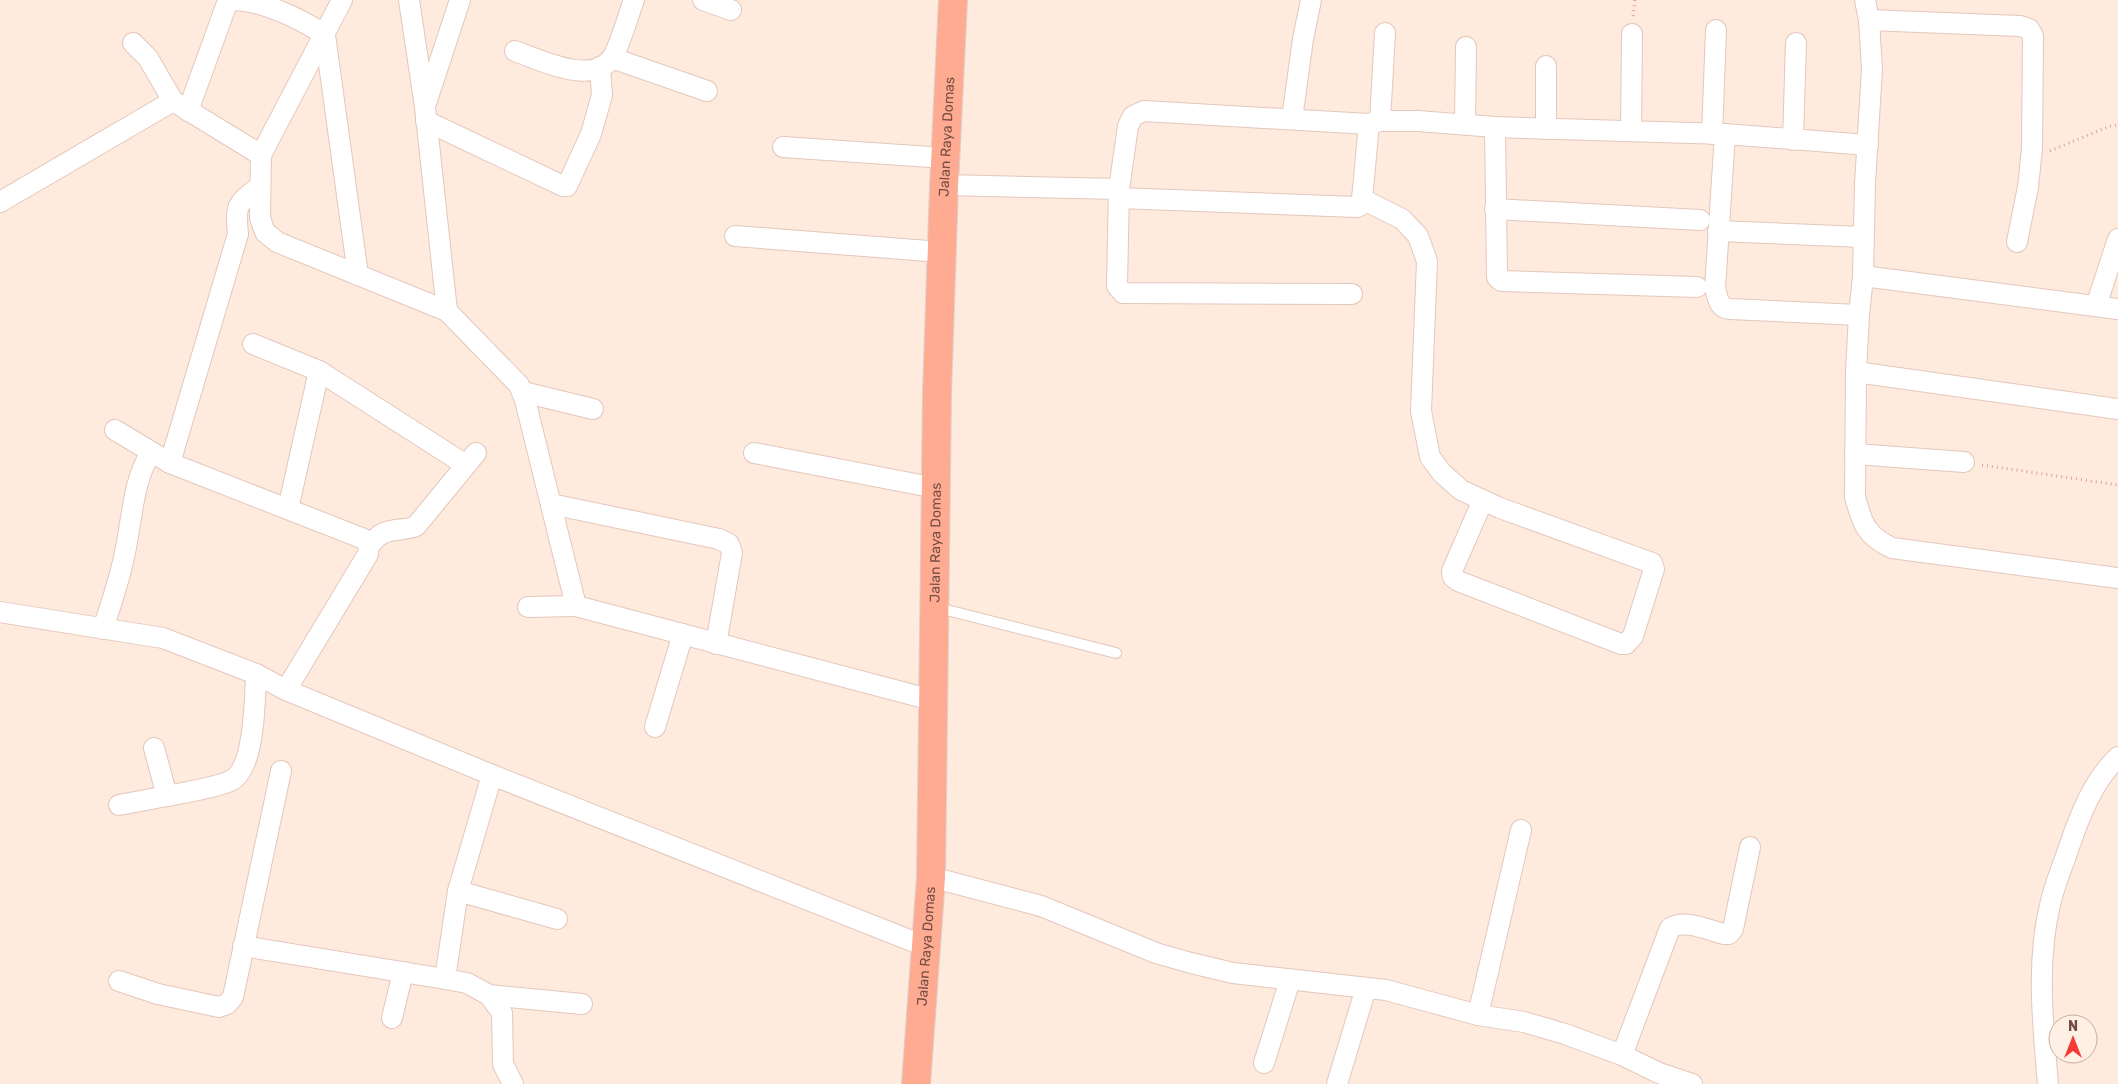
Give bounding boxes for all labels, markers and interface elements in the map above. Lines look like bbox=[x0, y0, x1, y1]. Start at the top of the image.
street label: Jalan Raya Domas bbox=[935, 76, 958, 197]
street label: Jalan Raya Domas bbox=[926, 482, 944, 603]
street label: Jalan Raya Domas bbox=[913, 886, 939, 1007]
north arrow bbox=[2048, 1014, 2098, 1064]
text: N bbox=[2068, 1018, 2078, 1035]

